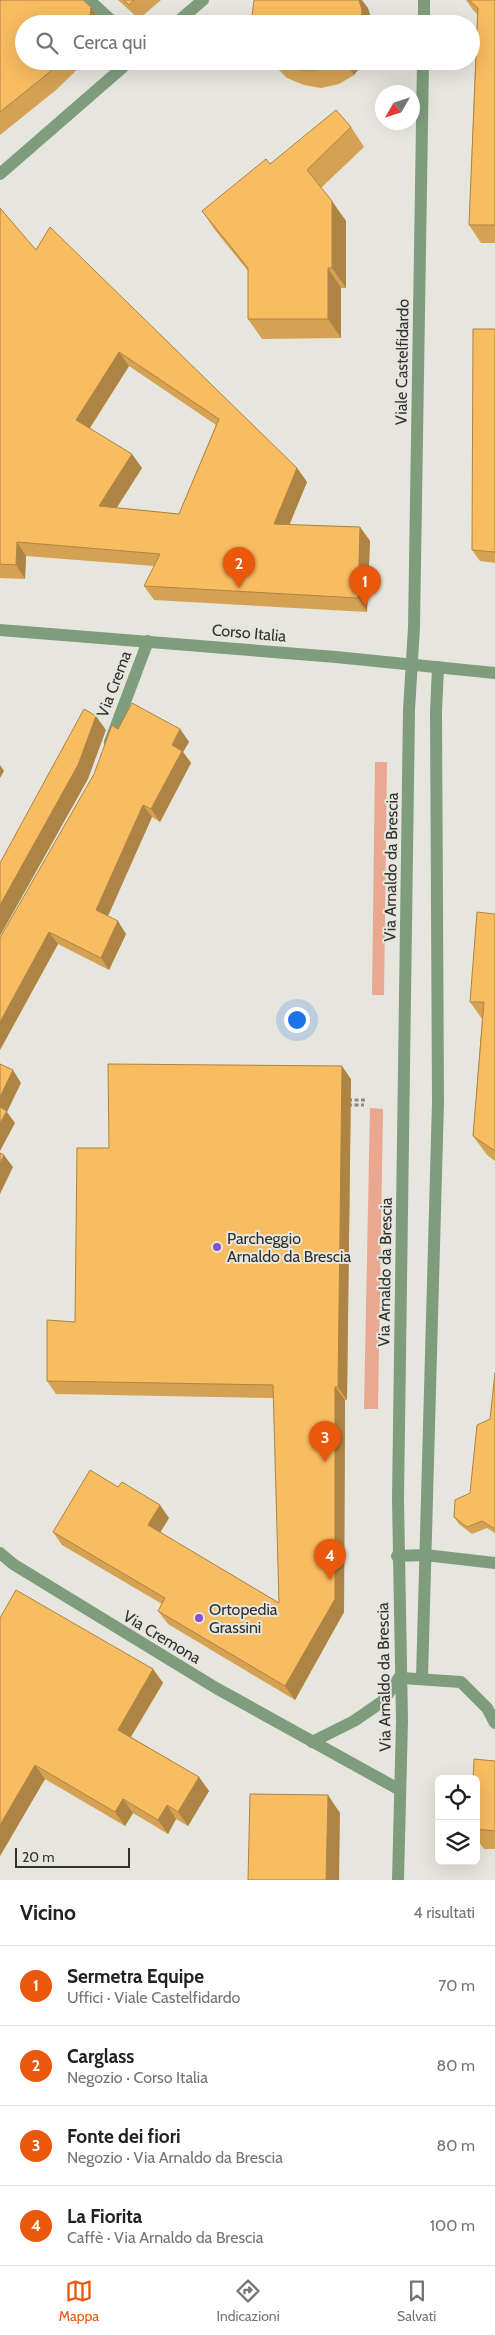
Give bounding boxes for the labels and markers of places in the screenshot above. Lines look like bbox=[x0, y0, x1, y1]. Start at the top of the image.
pin: 2 bbox=[223, 547, 255, 588]
pin: 1 bbox=[349, 565, 381, 606]
place label: Parcheggio Arnaldo da Brescia bbox=[227, 1229, 351, 1266]
marker: Parcheggio Arnaldo da Brescia bbox=[211, 1241, 223, 1253]
pin: 3 bbox=[309, 1421, 341, 1462]
pin: 4 bbox=[314, 1539, 346, 1580]
place label: Ortopedia Grassini bbox=[209, 1600, 278, 1637]
marker: Ortopedia Grassini bbox=[193, 1612, 205, 1624]

